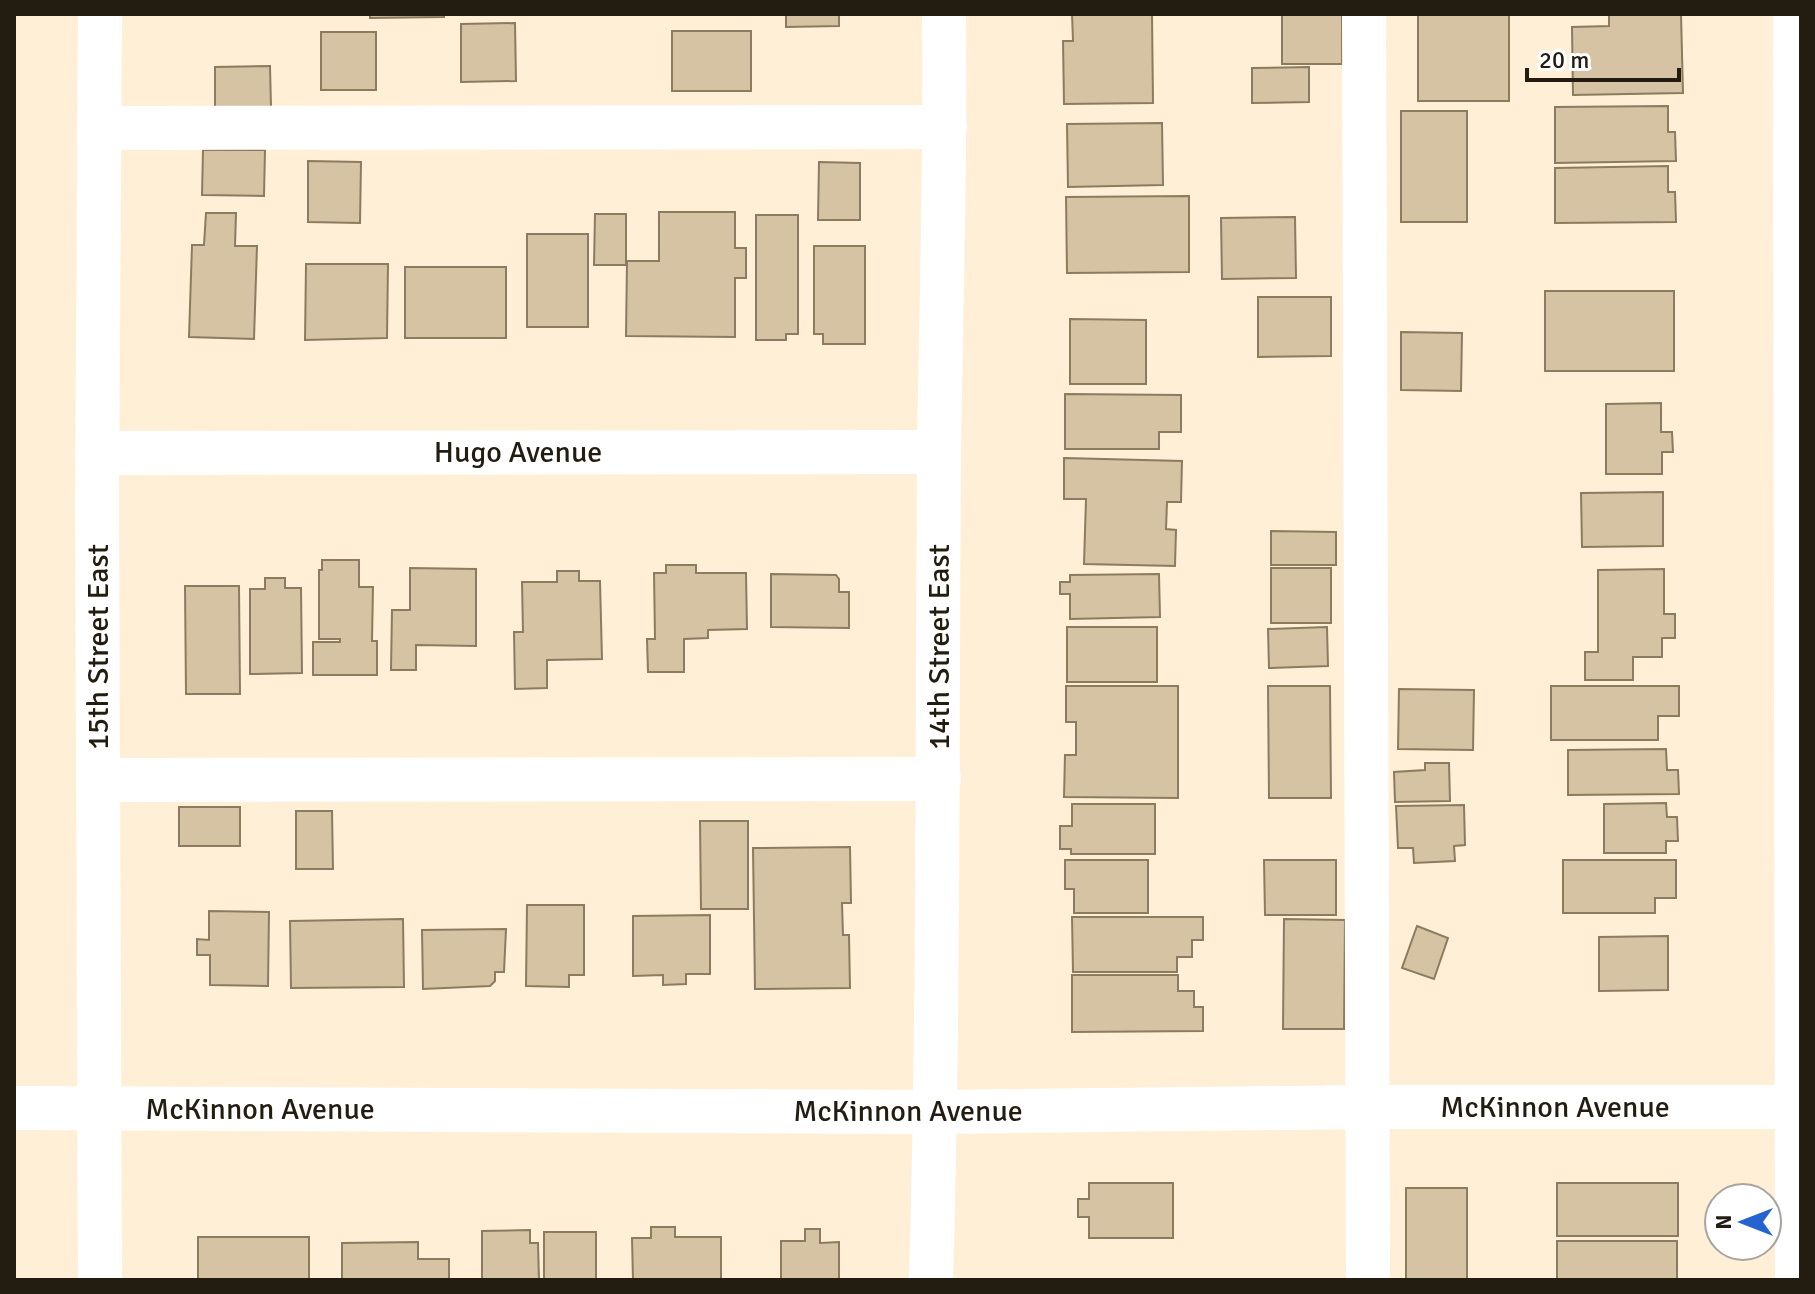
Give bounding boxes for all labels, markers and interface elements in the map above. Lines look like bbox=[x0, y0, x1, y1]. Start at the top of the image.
scale bar bbox=[1527, 32, 1679, 82]
text: 20 m bbox=[1539, 45, 1589, 75]
street label: Hugo Avenue bbox=[434, 434, 602, 471]
street label: 15th Street East bbox=[80, 544, 117, 750]
street label: 14th Street East bbox=[921, 544, 958, 750]
street label: McKinnon Avenue bbox=[1440, 1089, 1670, 1126]
street label: McKinnon Avenue bbox=[145, 1091, 375, 1128]
street label: McKinnon Avenue bbox=[793, 1093, 1023, 1130]
north arrow bbox=[1703, 1182, 1783, 1262]
text: N bbox=[1710, 1214, 1737, 1230]

